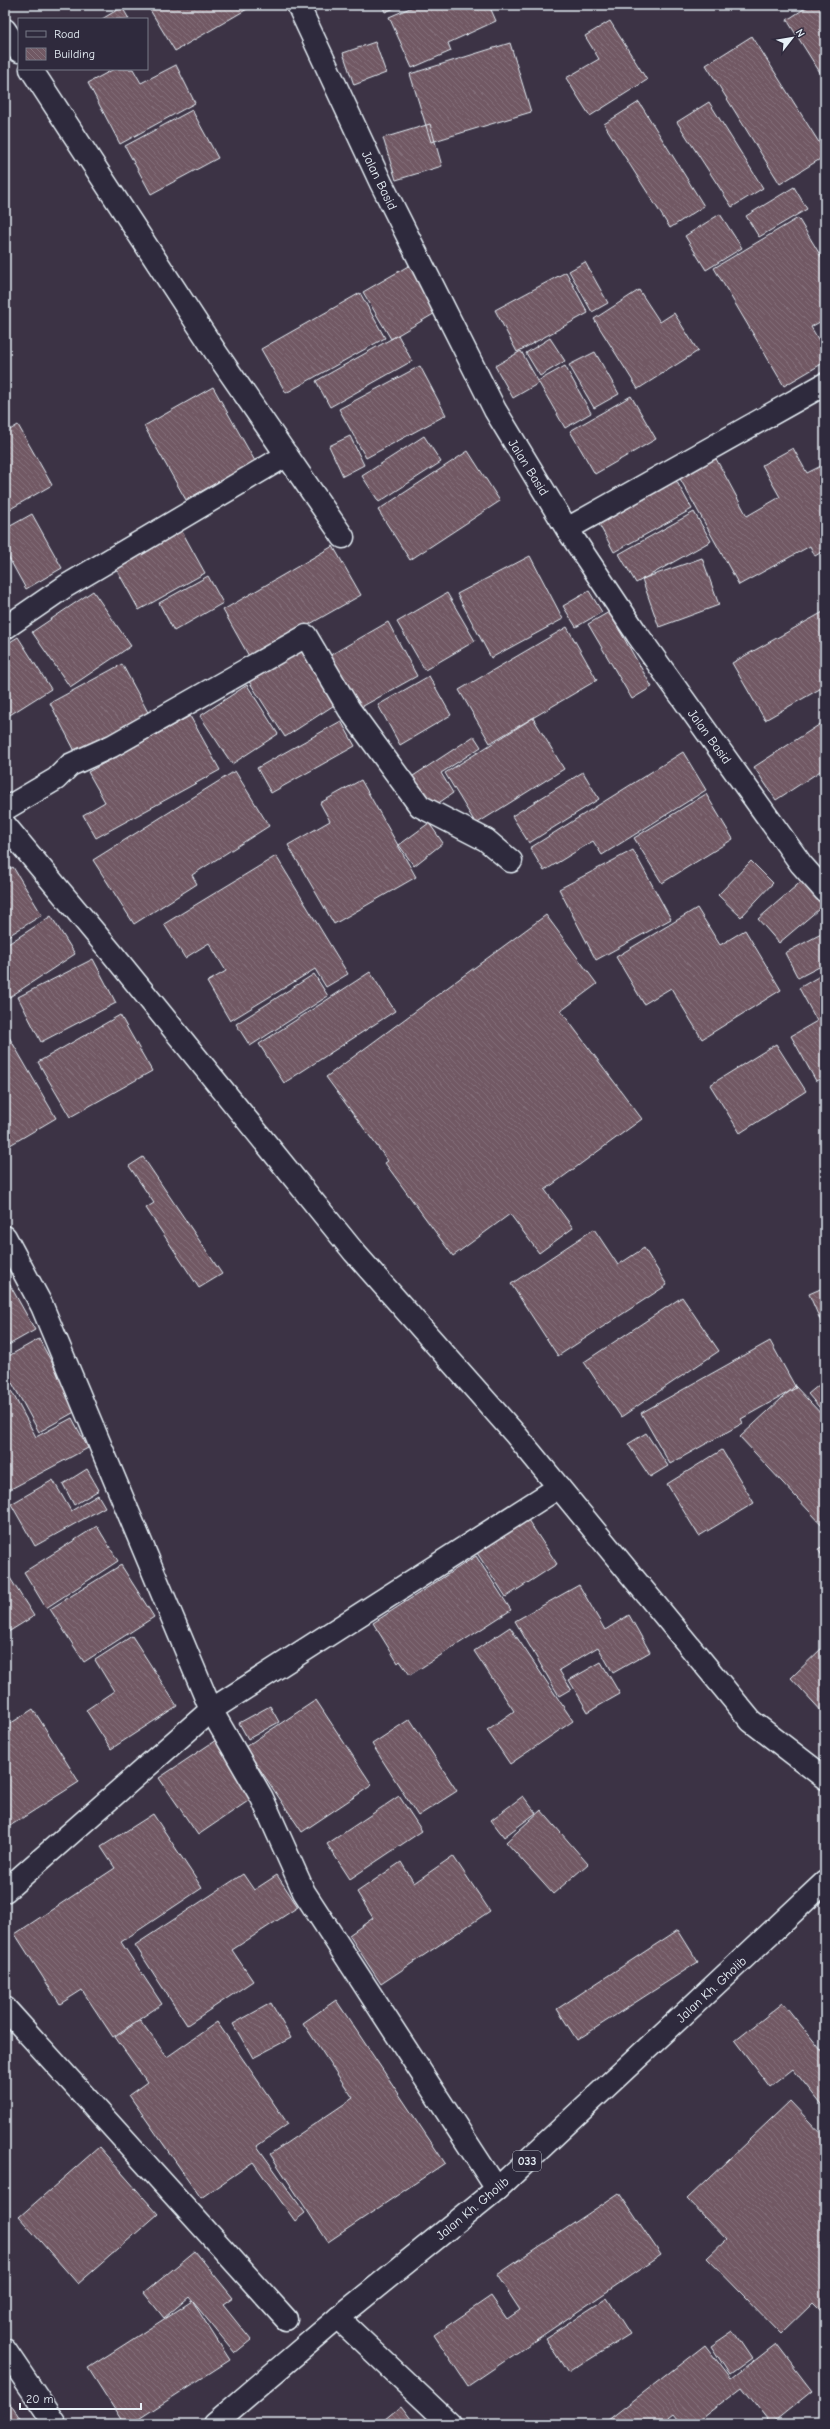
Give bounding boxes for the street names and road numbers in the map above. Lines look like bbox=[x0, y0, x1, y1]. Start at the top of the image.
street label: Jalan Basid bbox=[359, 148, 400, 212]
street label: Jalan Basid bbox=[505, 436, 552, 498]
street label: Jalan Basid bbox=[685, 706, 734, 766]
street label: Jalan Kh. Gholib bbox=[673, 1953, 749, 2026]
road number: 033 bbox=[513, 2151, 541, 2171]
street label: Jalan Kh. Gholib bbox=[433, 2174, 512, 2243]

